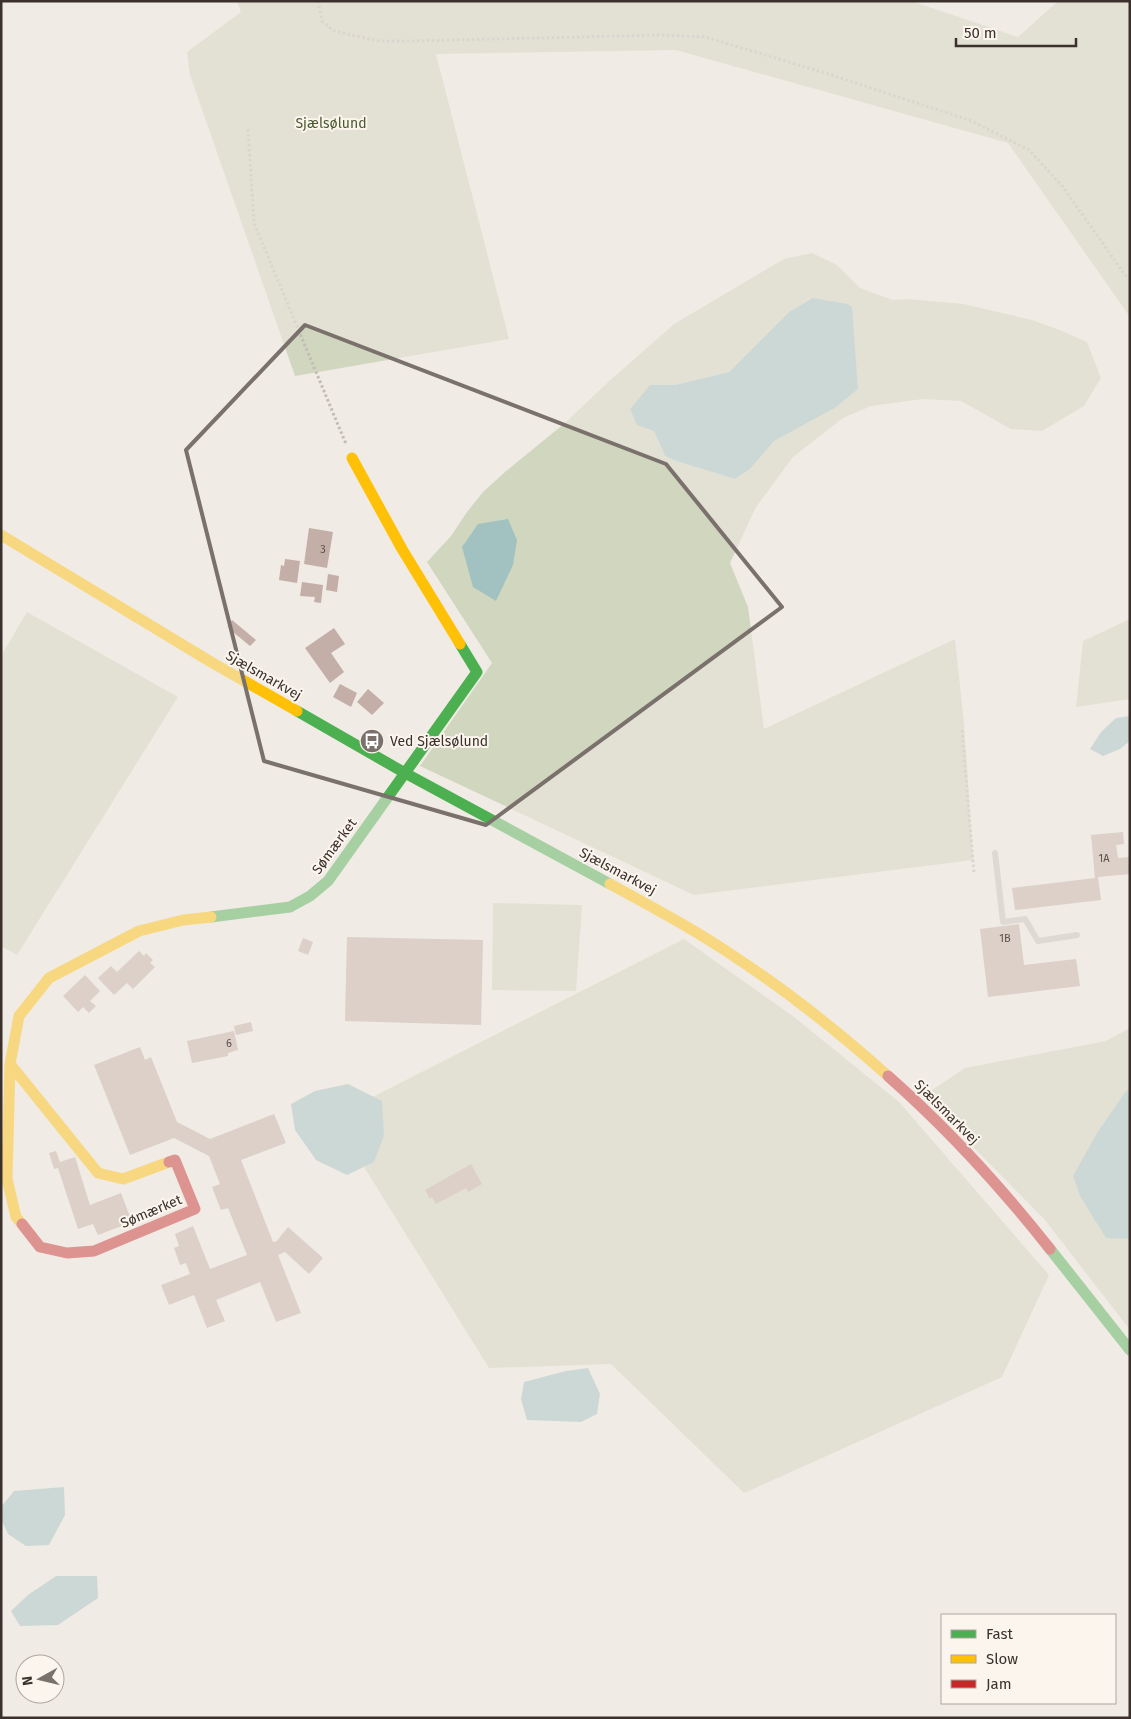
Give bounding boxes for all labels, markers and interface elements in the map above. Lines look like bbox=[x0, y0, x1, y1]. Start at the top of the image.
scale bar bbox=[956, 15, 1076, 47]
text: 50 m bbox=[964, 24, 997, 42]
park label: Sjælsølund bbox=[295, 115, 367, 132]
house number: 3 bbox=[320, 543, 326, 556]
street label: Sjælsmarkvej bbox=[223, 647, 305, 704]
bus stop icon: Ved Sjælsølund bbox=[359, 728, 385, 754]
place label: Ved Sjælsølund bbox=[390, 733, 488, 750]
street label: Sømærket bbox=[308, 814, 361, 878]
street label: Sjælsmarkvej bbox=[576, 844, 659, 899]
house number: 1A bbox=[1098, 852, 1110, 865]
house number: 1B bbox=[999, 932, 1011, 945]
house number: 6 bbox=[226, 1037, 232, 1050]
street label: Sjælsmarkvej bbox=[911, 1076, 983, 1148]
street label: Sømærket bbox=[118, 1191, 185, 1232]
legend bbox=[941, 1614, 1116, 1704]
text: Fast bbox=[986, 1625, 1013, 1643]
text: Slow bbox=[986, 1650, 1018, 1668]
north arrow bbox=[15, 1654, 65, 1704]
text: N bbox=[19, 1675, 37, 1687]
text: Jam bbox=[986, 1675, 1012, 1693]

